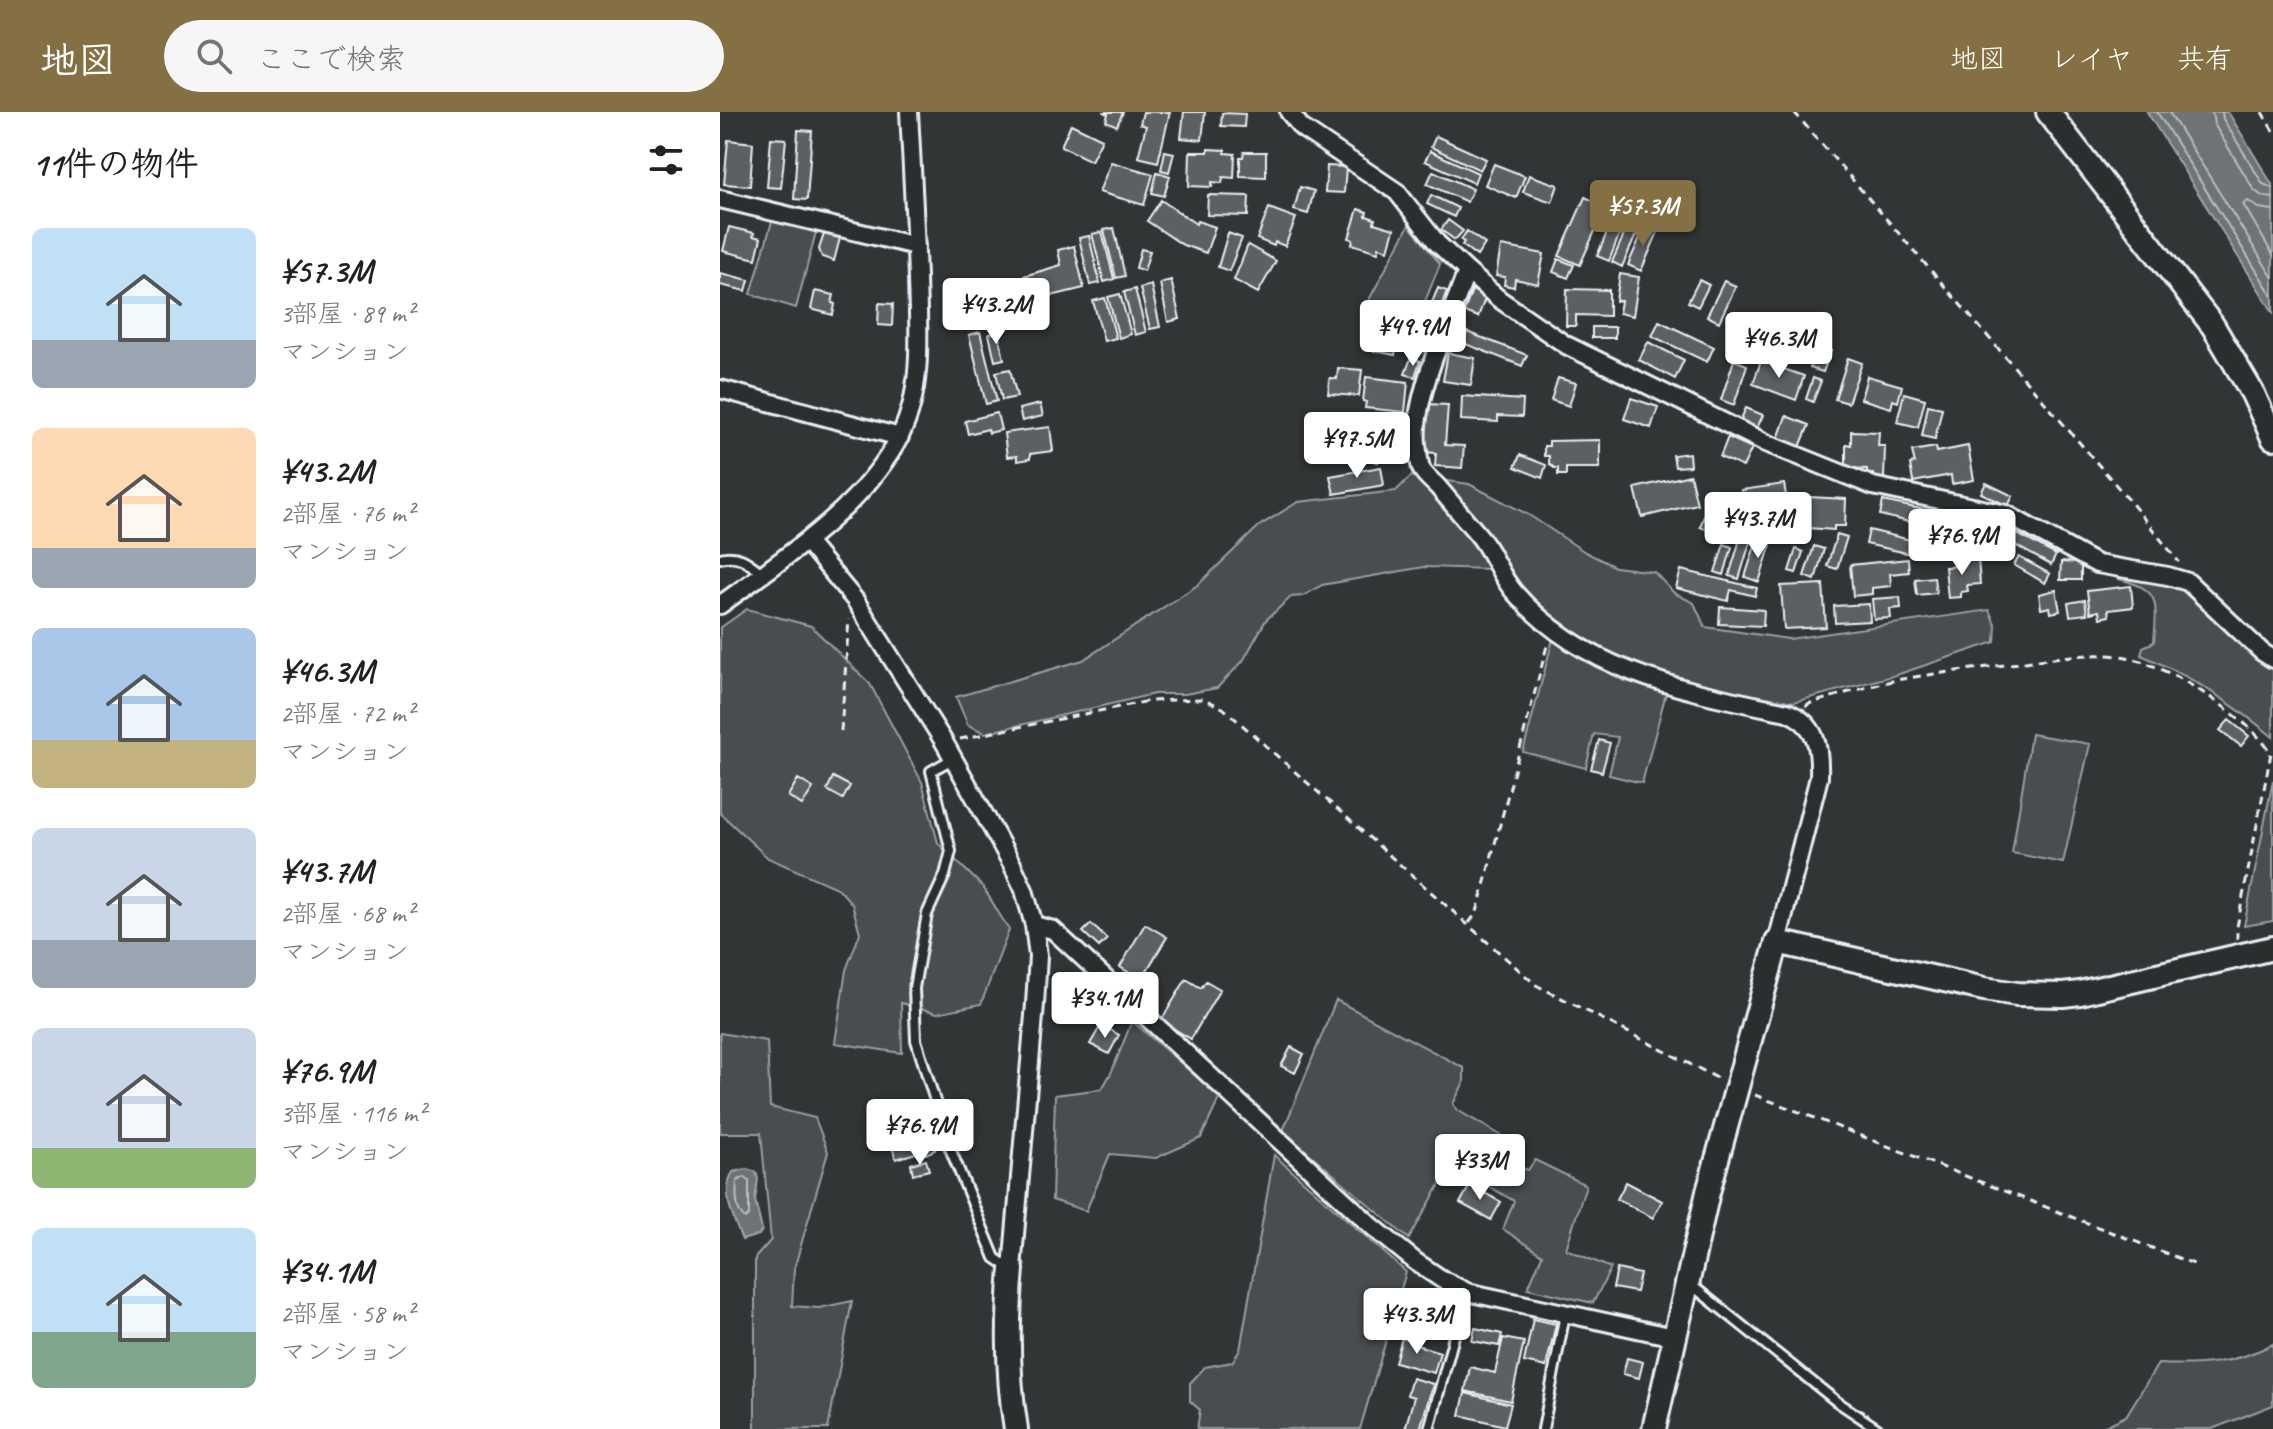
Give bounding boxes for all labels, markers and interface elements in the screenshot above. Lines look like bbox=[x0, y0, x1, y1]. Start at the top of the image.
search box bbox=[164, 20, 724, 92]
icon: search bbox=[192, 34, 236, 78]
text: 地図 bbox=[40, 37, 116, 84]
text: ここで検索 bbox=[256, 40, 406, 78]
text: 地図 bbox=[1950, 41, 2006, 76]
text: レイヤ bbox=[2050, 41, 2133, 76]
text: 共有 bbox=[2177, 41, 2233, 76]
icon: filters bbox=[644, 138, 688, 182]
text: 11件の物件 bbox=[32, 142, 199, 185]
pin: ¥57.3M bbox=[1578, 180, 1708, 248]
text: ¥57.3M bbox=[1608, 189, 1678, 222]
text: ¥57.3M bbox=[280, 249, 372, 292]
icon: home bbox=[96, 260, 192, 356]
pin: ¥43.2M bbox=[931, 278, 1061, 346]
text: ¥43.2M bbox=[961, 287, 1031, 320]
text: 3部屋 · 89 m² bbox=[280, 297, 414, 330]
pin: ¥49.9M bbox=[1348, 300, 1478, 368]
text: ¥49.9M bbox=[1378, 309, 1448, 342]
pin: ¥46.3M bbox=[1714, 312, 1844, 380]
text: ¥46.3M bbox=[1743, 321, 1815, 354]
text: マンション bbox=[280, 335, 409, 368]
pin: ¥97.5M bbox=[1292, 412, 1422, 480]
text: ¥97.5M bbox=[1322, 421, 1392, 454]
text: ¥43.2M bbox=[280, 449, 373, 492]
icon: home bbox=[96, 460, 192, 556]
pin: ¥43.7M bbox=[1693, 492, 1823, 560]
text: 2部屋 · 76 m² bbox=[280, 497, 414, 530]
text: ¥43.7M bbox=[1723, 501, 1793, 534]
pin: ¥76.9M bbox=[1897, 509, 2027, 577]
text: ¥76.9M bbox=[1926, 518, 1998, 551]
text: マンション bbox=[280, 535, 409, 568]
text: ¥46.3M bbox=[280, 649, 373, 692]
icon: home bbox=[96, 660, 192, 756]
text: 2部屋 · 72 m² bbox=[280, 697, 414, 730]
text: マンション bbox=[280, 735, 409, 768]
text: ¥43.7M bbox=[280, 849, 373, 892]
icon: home bbox=[96, 860, 192, 956]
text: 2部屋 · 68 m² bbox=[280, 897, 414, 930]
text: マンション bbox=[280, 935, 409, 968]
pin: ¥34.1M bbox=[1040, 972, 1170, 1040]
text: ¥34.1M bbox=[1070, 981, 1140, 1014]
text: ¥76.9M bbox=[280, 1049, 373, 1092]
icon: home bbox=[96, 1060, 192, 1156]
text: 3部屋 · 116 m² bbox=[280, 1097, 425, 1130]
pin: ¥76.9M bbox=[855, 1099, 985, 1167]
text: ¥76.9M bbox=[884, 1108, 956, 1141]
pin: ¥33M bbox=[1433, 1134, 1527, 1202]
text: マンション bbox=[280, 1135, 409, 1168]
text: ¥33M bbox=[1453, 1143, 1507, 1176]
text: ¥34.1M bbox=[280, 1249, 373, 1292]
icon: home bbox=[96, 1260, 192, 1356]
pin: ¥43.3M bbox=[1352, 1288, 1482, 1356]
text: 2部屋 · 58 m² bbox=[280, 1297, 414, 1330]
text: ¥43.3M bbox=[1382, 1297, 1452, 1330]
text: マンション bbox=[280, 1335, 409, 1368]

